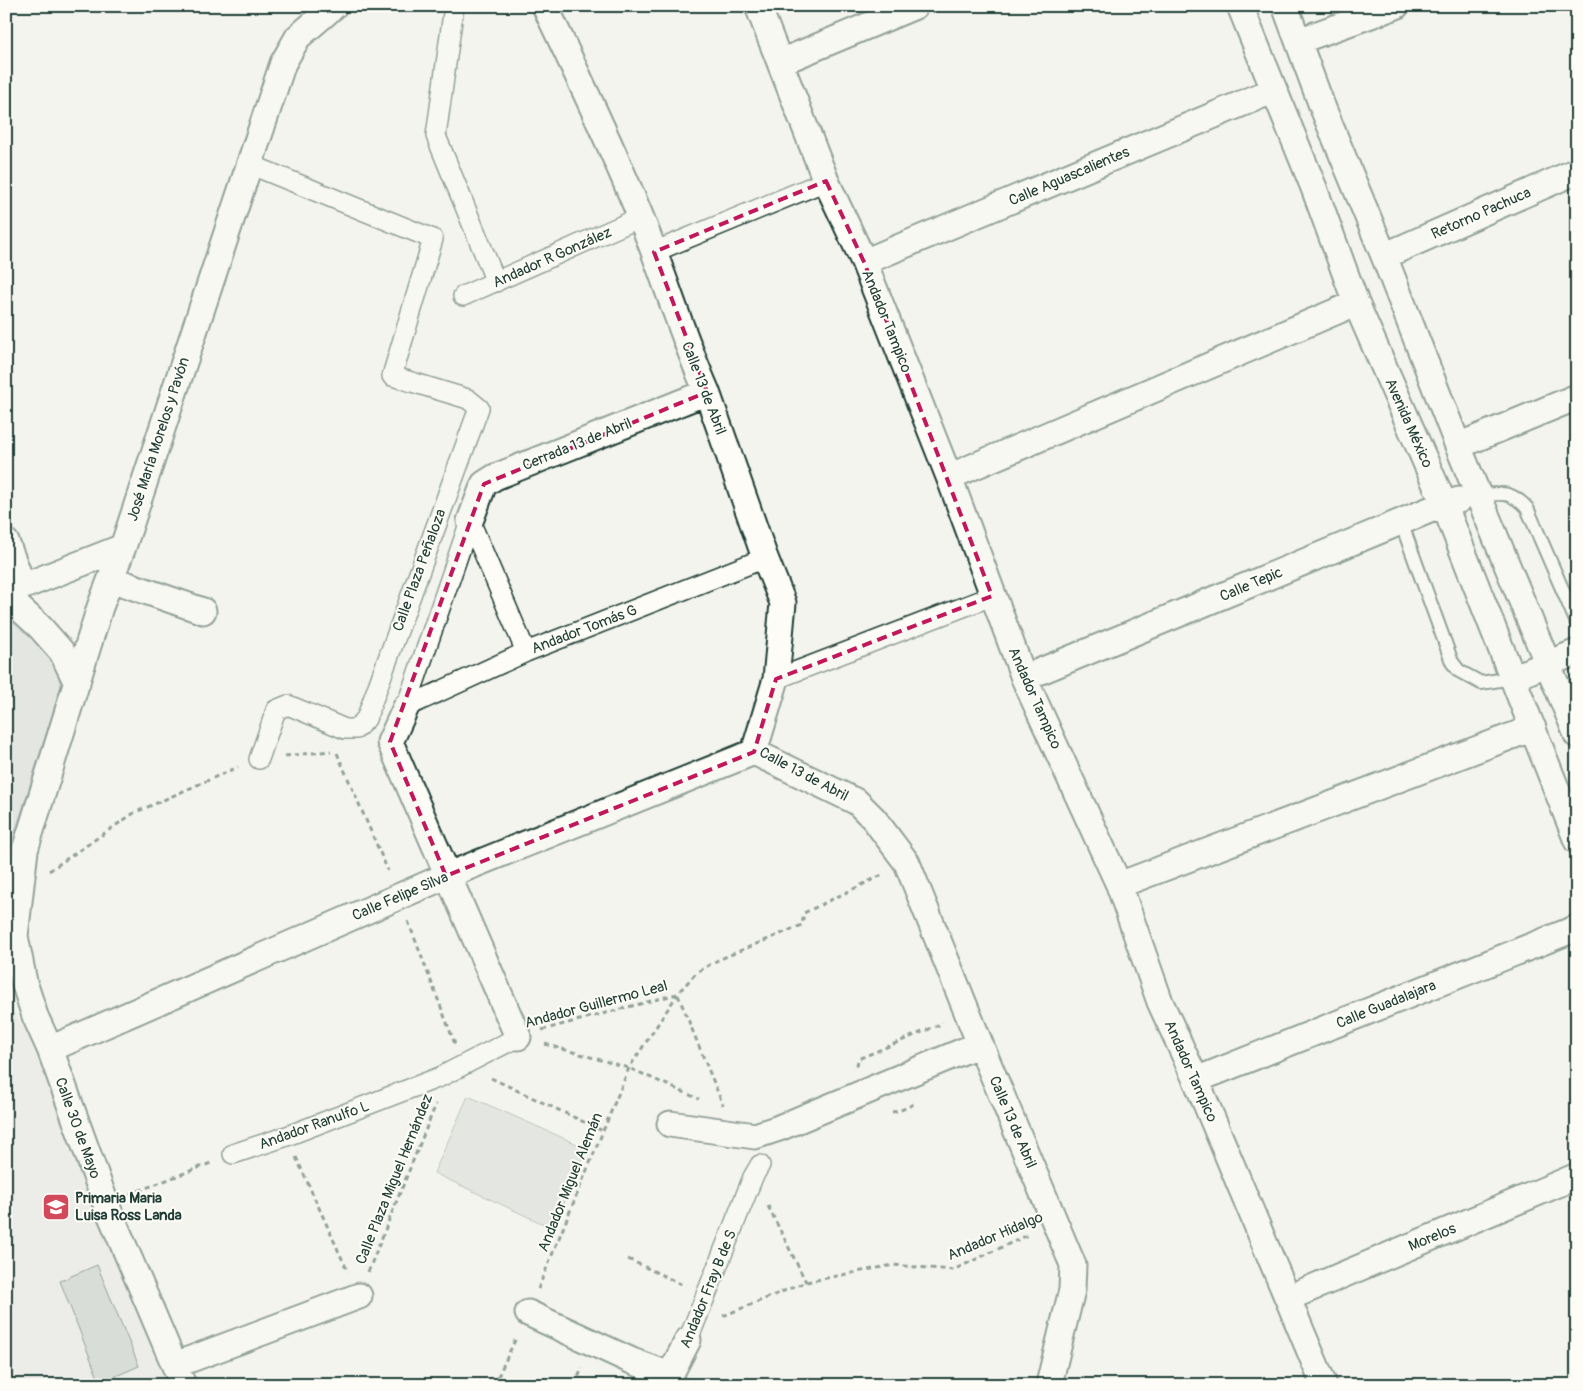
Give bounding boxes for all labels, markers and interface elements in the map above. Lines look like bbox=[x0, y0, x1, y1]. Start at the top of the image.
street label: Calle Aguascalientes bbox=[1006, 142, 1133, 210]
street label: Retorno Pachuca bbox=[1428, 183, 1534, 244]
street label: Andador R González bbox=[490, 223, 615, 292]
street label: Andador Tampico bbox=[857, 267, 916, 375]
street label: Calle 13 de Abril bbox=[677, 339, 730, 437]
street label: José María Morelos y Pavón bbox=[123, 355, 194, 524]
street label: Avenida México bbox=[1380, 375, 1437, 471]
street label: Cerrada 13 de Abril bbox=[520, 414, 635, 475]
street label: Calle Plaza Peñaloza bbox=[389, 506, 450, 634]
street label: Calle Tepic bbox=[1217, 563, 1286, 606]
street label: Andador Tomás G bbox=[529, 601, 640, 658]
street label: Andador Tampico bbox=[1004, 644, 1065, 752]
street label: Calle 13 de Abril bbox=[756, 743, 852, 806]
street label: Calle Felipe Silva bbox=[349, 868, 451, 925]
street label: Andador Guillermo Leal bbox=[523, 976, 670, 1033]
street label: Calle Guadalajara bbox=[1333, 976, 1439, 1033]
street label: Andador Tampico bbox=[1160, 1017, 1221, 1125]
street label: Calle 13 de Abril bbox=[985, 1073, 1041, 1171]
street label: Calle 30 de Mayo bbox=[50, 1075, 105, 1181]
street label: Calle Plaza Miguel Hernández bbox=[352, 1091, 437, 1267]
street label: Andador Ranulfo L bbox=[256, 1097, 372, 1154]
street label: Andador Miguel Alemán bbox=[534, 1110, 607, 1255]
place label: Primaria Maria Luisa Ross Landa bbox=[75, 1189, 182, 1225]
school or university icon: Primaria Maria Luisa Ross Landa bbox=[41, 1192, 71, 1222]
street label: Andador Hidalgo bbox=[945, 1208, 1046, 1265]
street label: Morelos bbox=[1406, 1219, 1459, 1256]
street label: Andador Fray B de S bbox=[676, 1227, 741, 1351]

